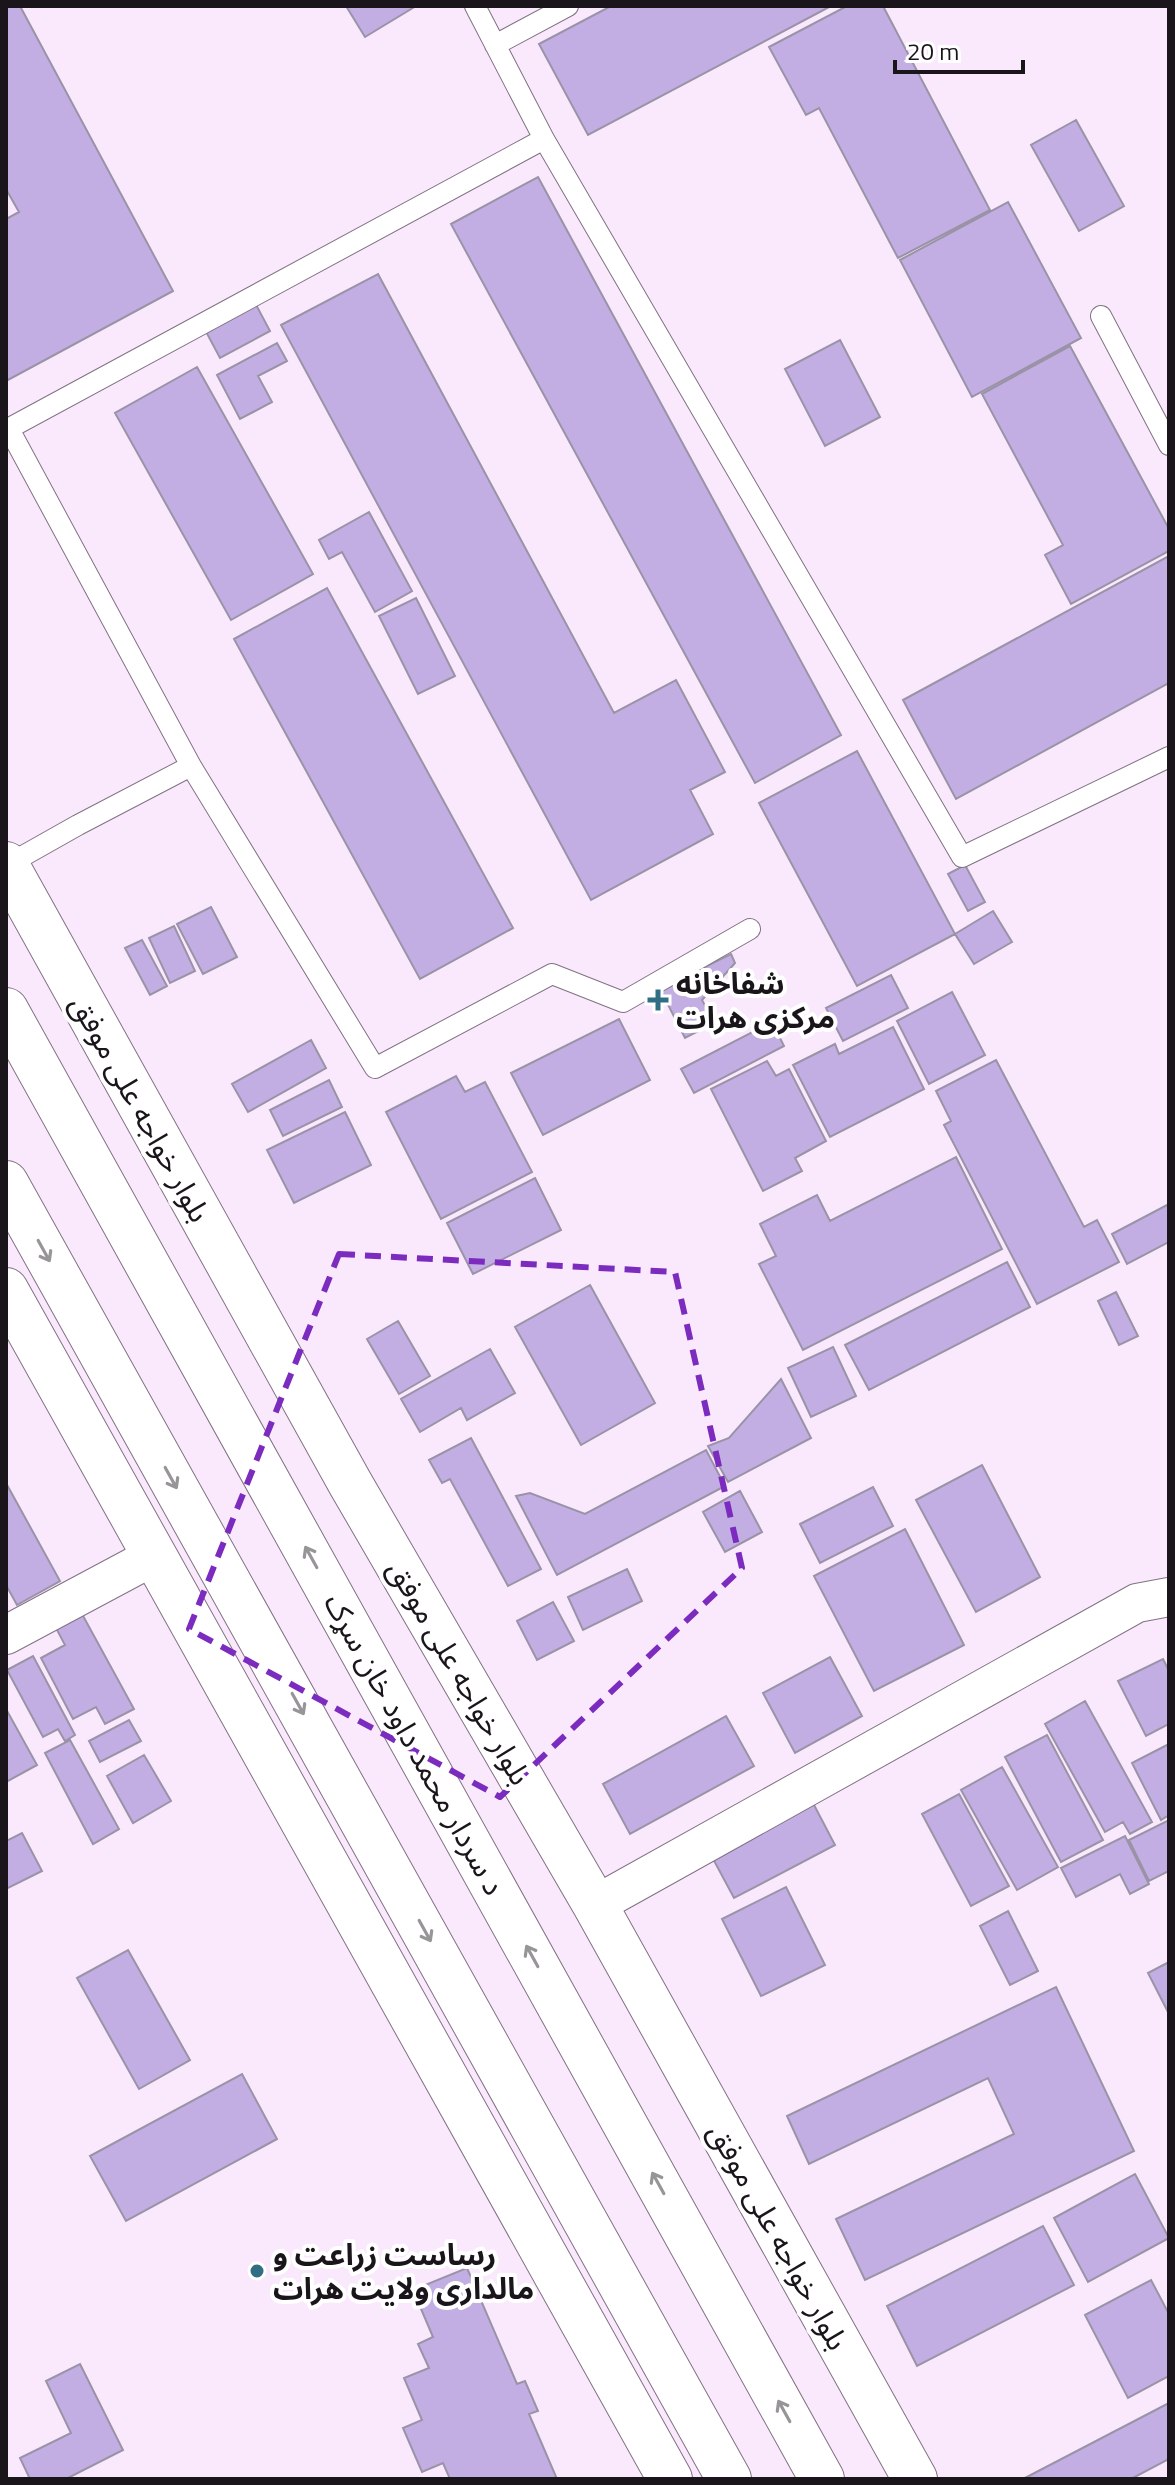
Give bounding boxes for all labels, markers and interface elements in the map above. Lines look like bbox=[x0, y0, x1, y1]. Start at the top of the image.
scale bar bbox=[895, 24, 1023, 74]
text: 20 m bbox=[907, 33, 959, 69]
place label: شفاخانه مرکزی هرات bbox=[676, 960, 835, 1040]
street label: بلوار خواجه علی موفق bbox=[59, 986, 223, 1230]
marker: شفاخانه مرکزی هرات bbox=[647, 989, 669, 1011]
one-way arrow bbox=[37, 1238, 52, 1262]
one-way arrow bbox=[164, 1465, 179, 1489]
one-way arrow bbox=[303, 1546, 319, 1569]
street label: بلوار خواجه علی موفق bbox=[377, 1550, 543, 1794]
street label: د سردار محمد داود خان سړک bbox=[313, 1585, 517, 1903]
one-way arrow bbox=[291, 1692, 306, 1716]
one-way arrow bbox=[417, 1919, 433, 1942]
one-way arrow bbox=[524, 1944, 540, 1968]
street label: بلوار خواجه علی موفق bbox=[697, 2114, 861, 2358]
one-way arrow bbox=[650, 2172, 666, 2195]
place label: رساست زراعت و مالداری ولایت هرات bbox=[273, 2231, 534, 2311]
marker: رساست زراعت و مالداری ولایت هرات bbox=[248, 2262, 266, 2280]
one-way arrow bbox=[776, 2399, 791, 2423]

